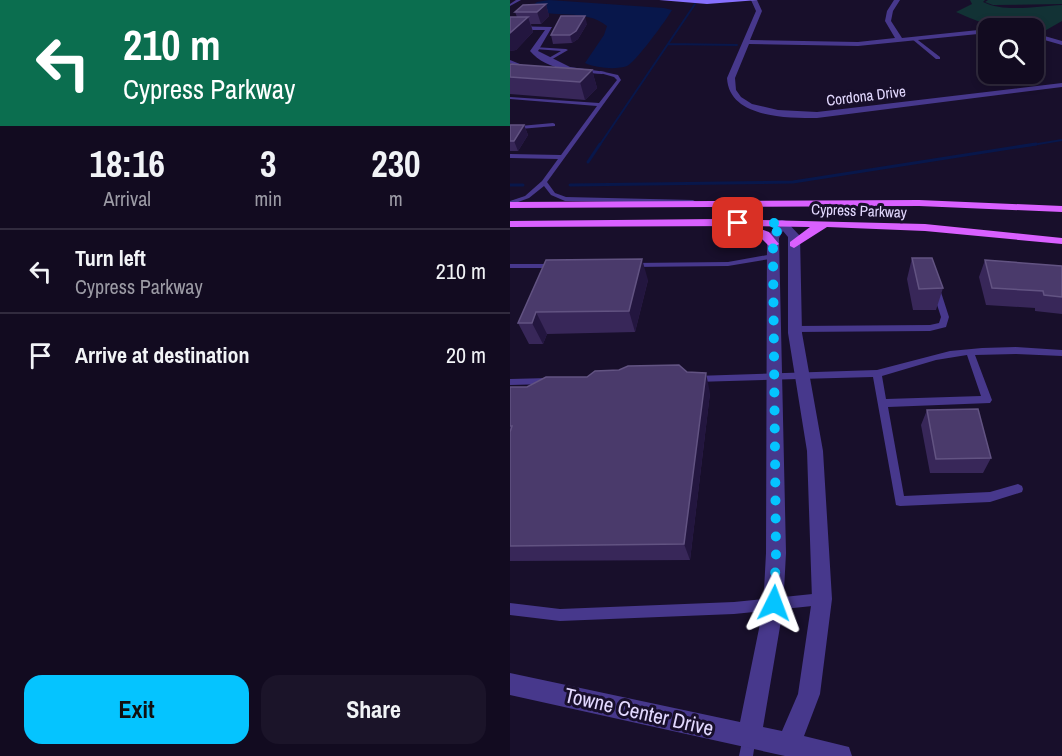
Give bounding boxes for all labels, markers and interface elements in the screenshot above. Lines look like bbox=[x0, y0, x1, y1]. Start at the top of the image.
text: 210 m bbox=[123, 17, 221, 73]
map controls bbox=[978, 18, 1044, 84]
button: search bbox=[978, 18, 1044, 84]
icon: left bbox=[24, 24, 102, 102]
text: Cypress Parkway bbox=[123, 71, 295, 107]
street label: Cordona Drive bbox=[825, 80, 907, 111]
text: 18:16 bbox=[89, 140, 165, 188]
text: 3 bbox=[260, 140, 276, 188]
text: 230 bbox=[371, 140, 421, 188]
text: Arrival bbox=[104, 185, 151, 212]
text: min bbox=[254, 185, 282, 212]
text: m bbox=[389, 185, 403, 212]
pin bbox=[712, 197, 763, 248]
street label: Cypress Parkway bbox=[811, 198, 908, 223]
icon: arrive bbox=[721, 206, 754, 239]
text: Turn left bbox=[75, 243, 146, 273]
icon: left bbox=[24, 255, 57, 288]
text: 210 m bbox=[436, 256, 486, 286]
text: Cypress Parkway bbox=[75, 273, 203, 300]
icon: arrive bbox=[24, 339, 57, 372]
text: Arrive at destination bbox=[75, 340, 249, 370]
text: 20 m bbox=[446, 340, 486, 370]
position arrow bbox=[742, 571, 806, 635]
button: Exit bbox=[24, 675, 249, 744]
button: Share bbox=[261, 675, 486, 744]
street label: Towne Center Drive bbox=[562, 680, 717, 743]

